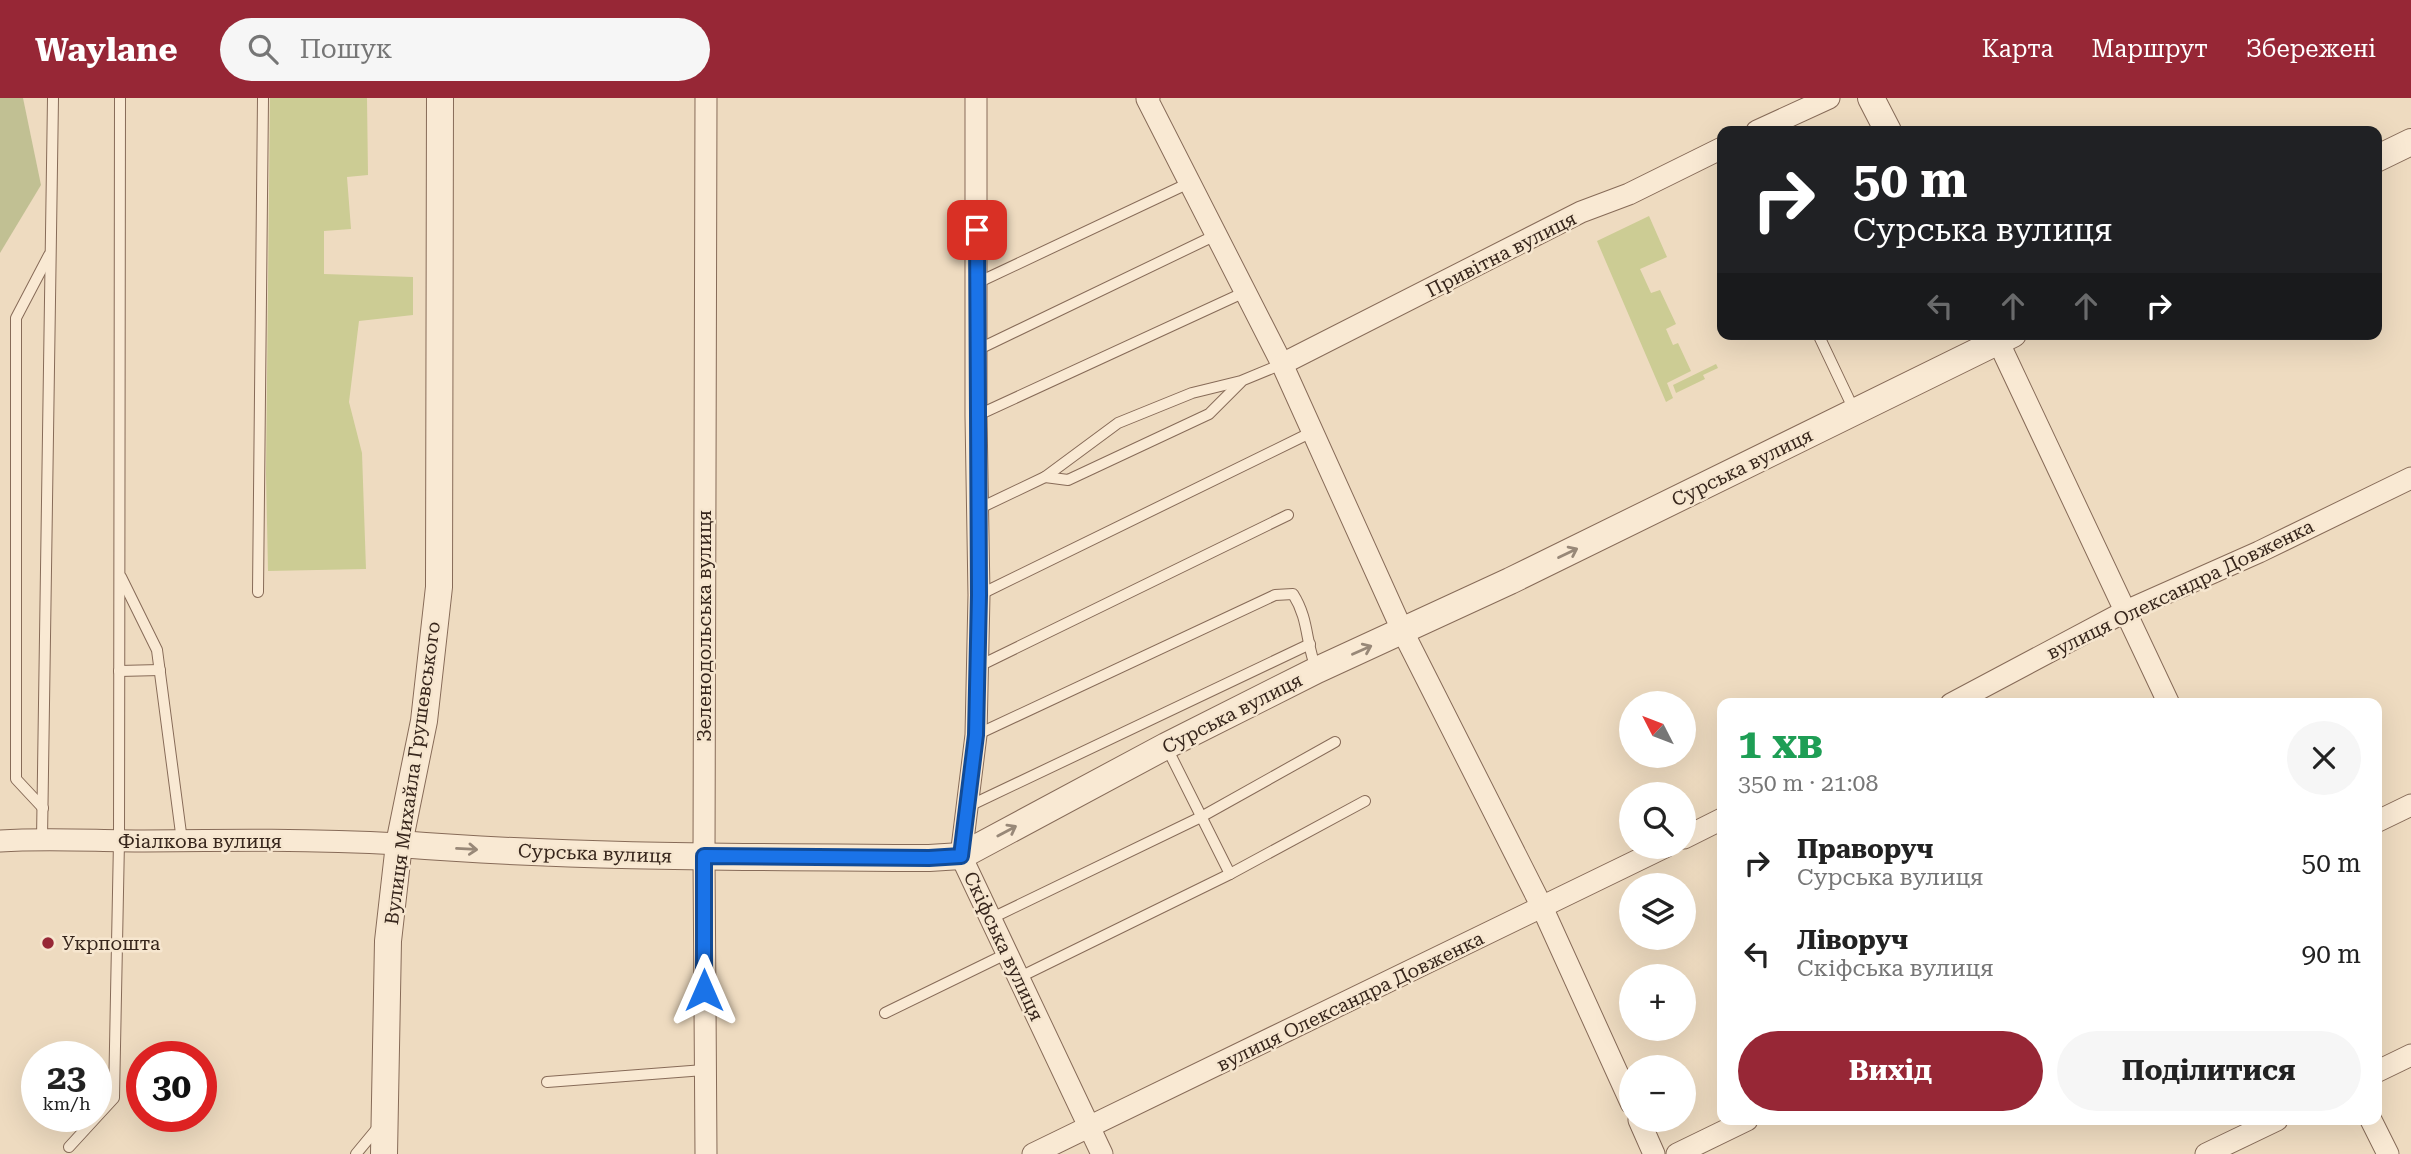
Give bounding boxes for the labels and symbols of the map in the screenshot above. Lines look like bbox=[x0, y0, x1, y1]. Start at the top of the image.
pin bbox=[947, 200, 1007, 260]
street label: Привітна вулиця bbox=[1422, 207, 1580, 302]
street label: Сурська вулиця bbox=[1668, 423, 1817, 512]
street label: Зеленодольська вулиця bbox=[693, 510, 716, 742]
street label: вулиця Олександра Довженка bbox=[2043, 514, 2318, 664]
one-way arrow bbox=[1557, 546, 1578, 559]
street label: Вулиця Михайла Грушевського bbox=[380, 620, 445, 926]
one-way arrow bbox=[1351, 643, 1372, 656]
street label: Сурська вулиця bbox=[1158, 668, 1306, 759]
north arrow bbox=[1619, 691, 1696, 768]
one-way arrow bbox=[996, 824, 1017, 838]
street label: Фіалкова вулиця bbox=[118, 830, 282, 853]
street label: Сурська вулиця bbox=[518, 839, 673, 868]
one-way arrow bbox=[455, 843, 478, 856]
street label: Скіфська вулиця bbox=[959, 868, 1048, 1025]
street label: вулиця Олександра Довженка bbox=[1213, 926, 1488, 1076]
place label: Укрпошта bbox=[62, 932, 161, 955]
marker: Укрпошта bbox=[40, 935, 56, 951]
position arrow bbox=[667, 953, 741, 1027]
speed limit sign: 30 bbox=[126, 1041, 217, 1132]

